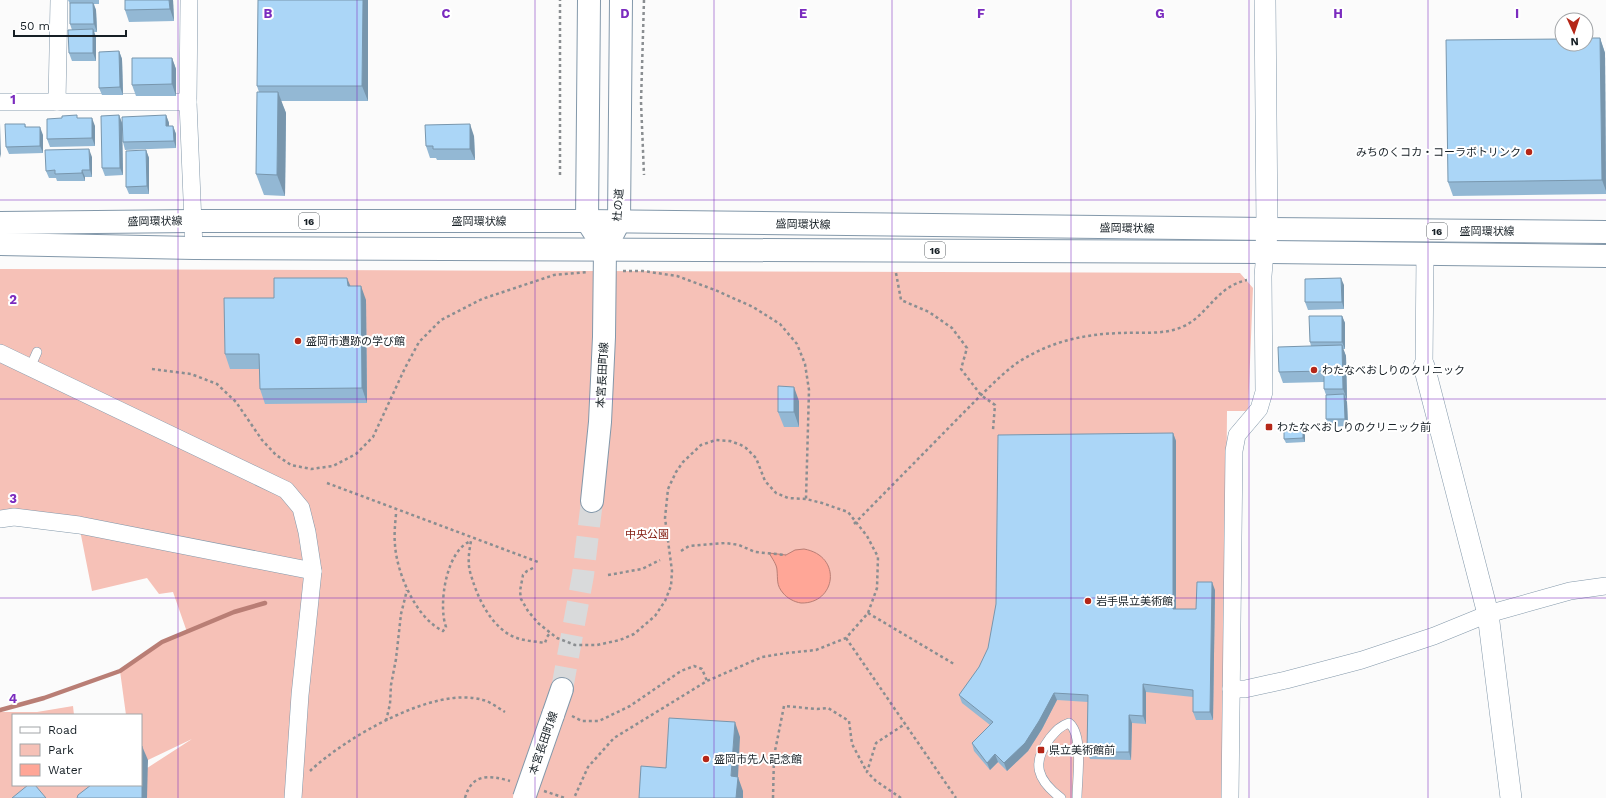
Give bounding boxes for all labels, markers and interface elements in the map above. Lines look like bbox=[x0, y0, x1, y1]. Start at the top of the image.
text: B bbox=[264, 6, 273, 21]
text: C bbox=[442, 6, 451, 21]
text: D bbox=[620, 6, 630, 21]
text: E bbox=[799, 6, 807, 21]
text: F bbox=[977, 6, 985, 21]
text: G bbox=[1155, 6, 1165, 21]
text: H bbox=[1333, 6, 1343, 21]
text: I bbox=[1515, 6, 1519, 21]
scale bar bbox=[14, 12, 126, 38]
north arrow bbox=[1554, 12, 1594, 52]
text: 50 m bbox=[20, 19, 50, 33]
text: N bbox=[1570, 35, 1579, 48]
text: 1 bbox=[10, 92, 16, 107]
place label: みちのくコカ・コーラボトリンク bbox=[1356, 146, 1521, 159]
marker: みちのくコカ・コーラボトリンク bbox=[1524, 147, 1534, 157]
street label: 杜の道 bbox=[611, 188, 626, 222]
road number: 16 bbox=[299, 213, 319, 229]
street label: 盛岡環状線 bbox=[127, 215, 183, 228]
street label: 盛岡環状線 bbox=[452, 215, 507, 228]
street label: 盛岡環状線 bbox=[775, 218, 831, 231]
street label: 盛岡環状線 bbox=[1099, 222, 1155, 235]
road number: 16 bbox=[1427, 223, 1447, 239]
street label: 盛岡環状線 bbox=[1460, 225, 1515, 238]
road number: 16 bbox=[925, 242, 945, 258]
text: 2 bbox=[9, 292, 17, 307]
place label: 盛岡市遺跡の学び館 bbox=[306, 335, 405, 348]
marker: 盛岡市遺跡の学び館 bbox=[293, 336, 303, 346]
street label: 本宮長田町線 bbox=[594, 342, 611, 408]
place label: わたなべおしりのクリニック bbox=[1322, 364, 1465, 377]
marker: わたなべおしりのクリニック bbox=[1309, 365, 1319, 375]
place label: わたなべおしりのクリニック前 bbox=[1277, 421, 1431, 434]
marker: わたなべおしりのクリニック前 bbox=[1264, 422, 1274, 432]
text: 3 bbox=[9, 491, 17, 506]
park label: 中央公園 bbox=[625, 528, 669, 541]
place label: 岩手県立美術館 bbox=[1096, 595, 1173, 608]
marker: 岩手県立美術館 bbox=[1083, 596, 1093, 606]
text: 4 bbox=[9, 691, 18, 706]
street label: 本宮長田町線 bbox=[527, 710, 560, 776]
legend bbox=[12, 714, 142, 786]
text: Road bbox=[48, 723, 77, 737]
text: Park bbox=[48, 743, 74, 757]
place label: 県立美術館前 bbox=[1049, 744, 1115, 757]
marker: 県立美術館前 bbox=[1036, 745, 1046, 755]
place label: 盛岡市先人記念館 bbox=[714, 753, 802, 766]
marker: 盛岡市先人記念館 bbox=[701, 754, 711, 764]
text: Water bbox=[48, 763, 83, 777]

